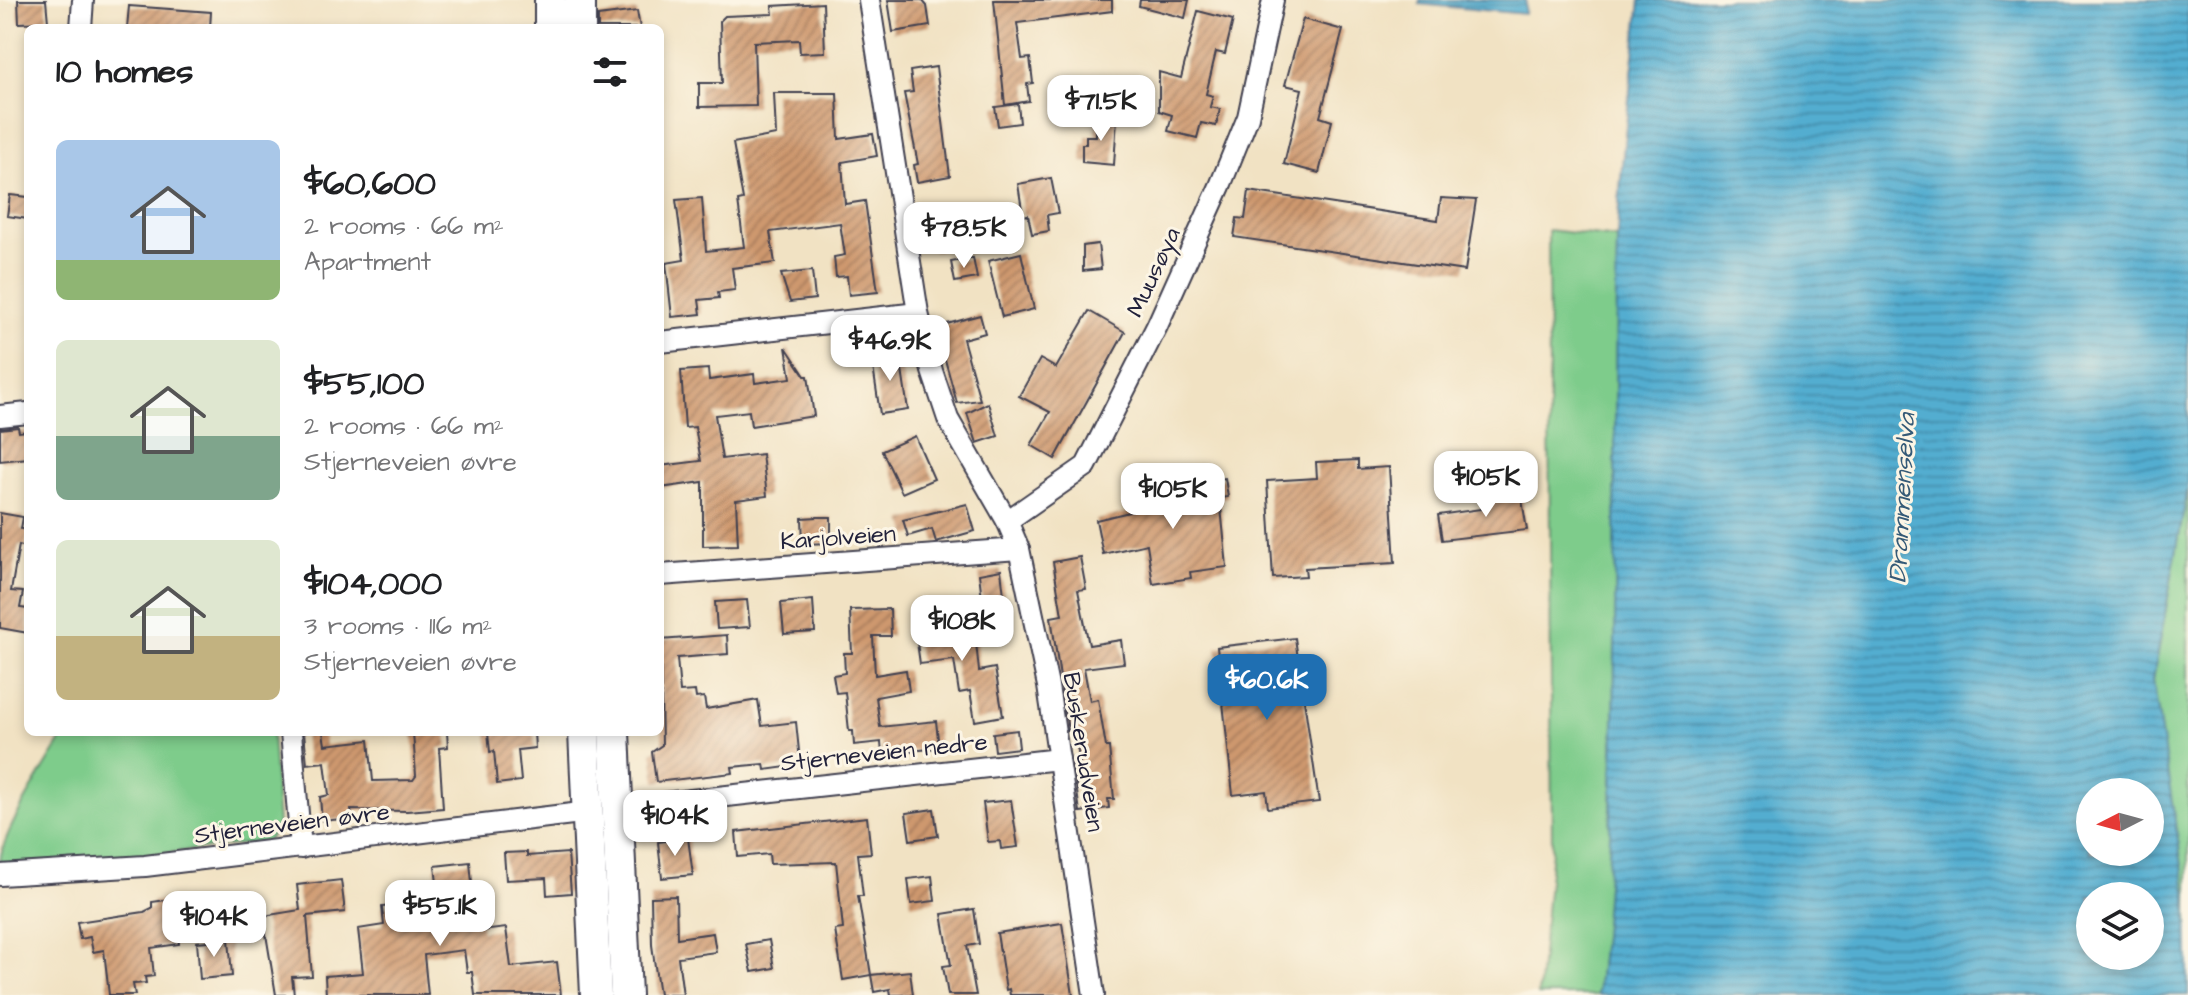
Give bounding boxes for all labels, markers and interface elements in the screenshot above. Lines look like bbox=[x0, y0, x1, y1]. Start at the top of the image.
text: 10 homes bbox=[56, 48, 193, 96]
icon: filters bbox=[588, 50, 632, 94]
pin: $71.5K bbox=[1036, 75, 1166, 143]
text: $71.5K bbox=[1065, 83, 1137, 119]
text: $60,600 bbox=[304, 160, 436, 208]
icon: home bbox=[120, 172, 216, 268]
pin: $78.5K bbox=[899, 202, 1029, 270]
text: 2 rooms · 66 m² bbox=[304, 208, 504, 244]
text: $78.5K bbox=[921, 210, 1007, 246]
street label: Muusøya bbox=[1118, 222, 1190, 323]
text: Apartment bbox=[304, 244, 431, 280]
pin: $46.9K bbox=[825, 315, 955, 383]
text: $46.9K bbox=[849, 323, 931, 359]
text: $55,100 bbox=[304, 360, 424, 408]
icon: home bbox=[120, 372, 216, 468]
text: 2 rooms · 66 m² bbox=[304, 408, 504, 444]
water label: Drammenselva bbox=[1880, 411, 1925, 584]
text: Stjerneveien øvre bbox=[304, 444, 517, 480]
pin: $105K bbox=[1430, 451, 1542, 519]
text: $105K bbox=[1452, 459, 1520, 495]
pin: $105K bbox=[1117, 463, 1229, 531]
text: $105K bbox=[1139, 471, 1207, 507]
street label: Karjolveien bbox=[779, 517, 897, 559]
text: $104,000 bbox=[304, 560, 442, 608]
icon: home bbox=[120, 572, 216, 668]
pin: $108K bbox=[906, 595, 1018, 663]
text: $108K bbox=[929, 603, 995, 639]
text: 3 rooms · 116 m² bbox=[304, 608, 492, 644]
text: Stjerneveien øvre bbox=[304, 644, 517, 680]
pin: $60.6K bbox=[1202, 654, 1332, 722]
text: $60.6K bbox=[1226, 662, 1308, 698]
street label: Buskerudveien bbox=[1054, 670, 1112, 834]
street label: Stjerneveien nedre bbox=[779, 725, 989, 781]
north arrow bbox=[2076, 778, 2164, 866]
map controls bbox=[2076, 778, 2164, 970]
pin: $104K bbox=[619, 790, 731, 858]
street label: Stjerneveien øvre bbox=[193, 795, 392, 853]
text: $104K bbox=[641, 798, 709, 834]
pin: $55.1K bbox=[375, 880, 505, 948]
button: layers bbox=[2076, 882, 2164, 970]
text: $55.1K bbox=[403, 888, 477, 924]
pin: $104K bbox=[158, 891, 270, 959]
text: $104K bbox=[180, 899, 248, 935]

